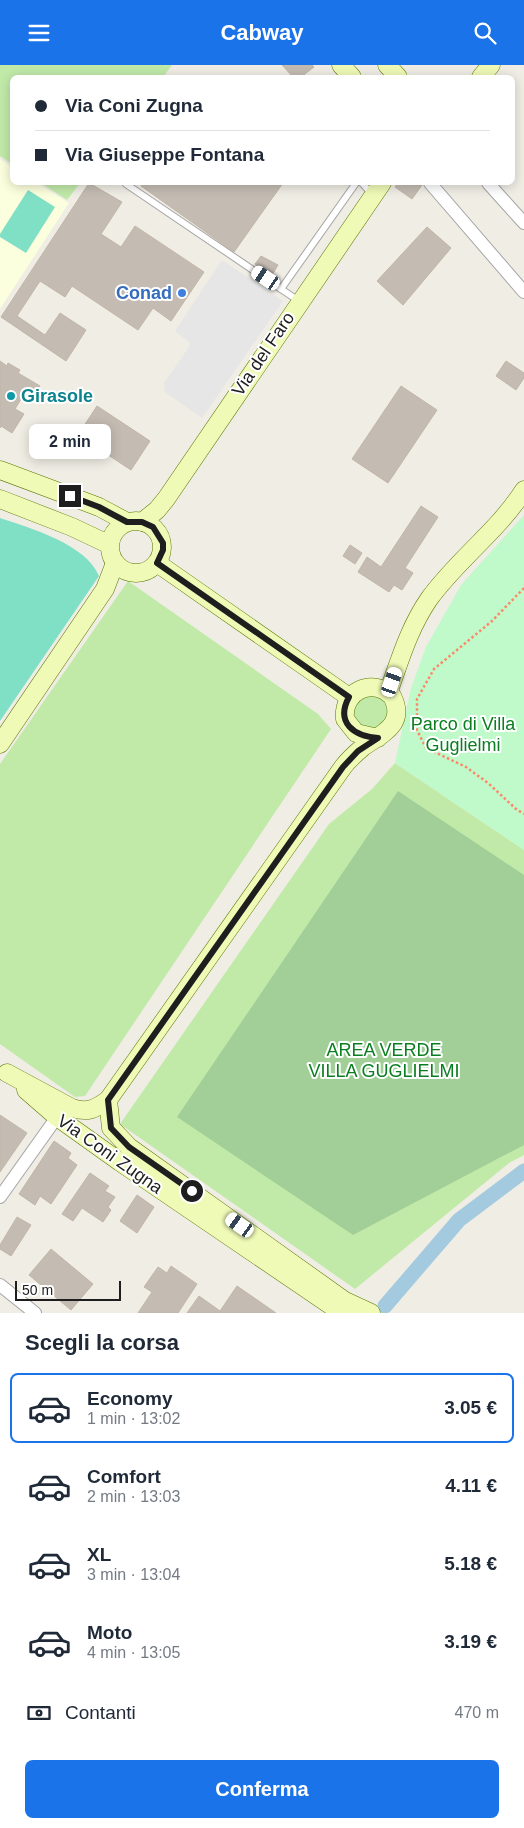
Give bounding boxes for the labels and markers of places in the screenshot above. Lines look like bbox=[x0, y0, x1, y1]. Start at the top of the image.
place label: Conad bbox=[116, 283, 172, 303]
marker: Conad bbox=[176, 287, 188, 299]
place label: Girasole bbox=[21, 386, 93, 406]
marker: Girasole bbox=[5, 390, 17, 402]

